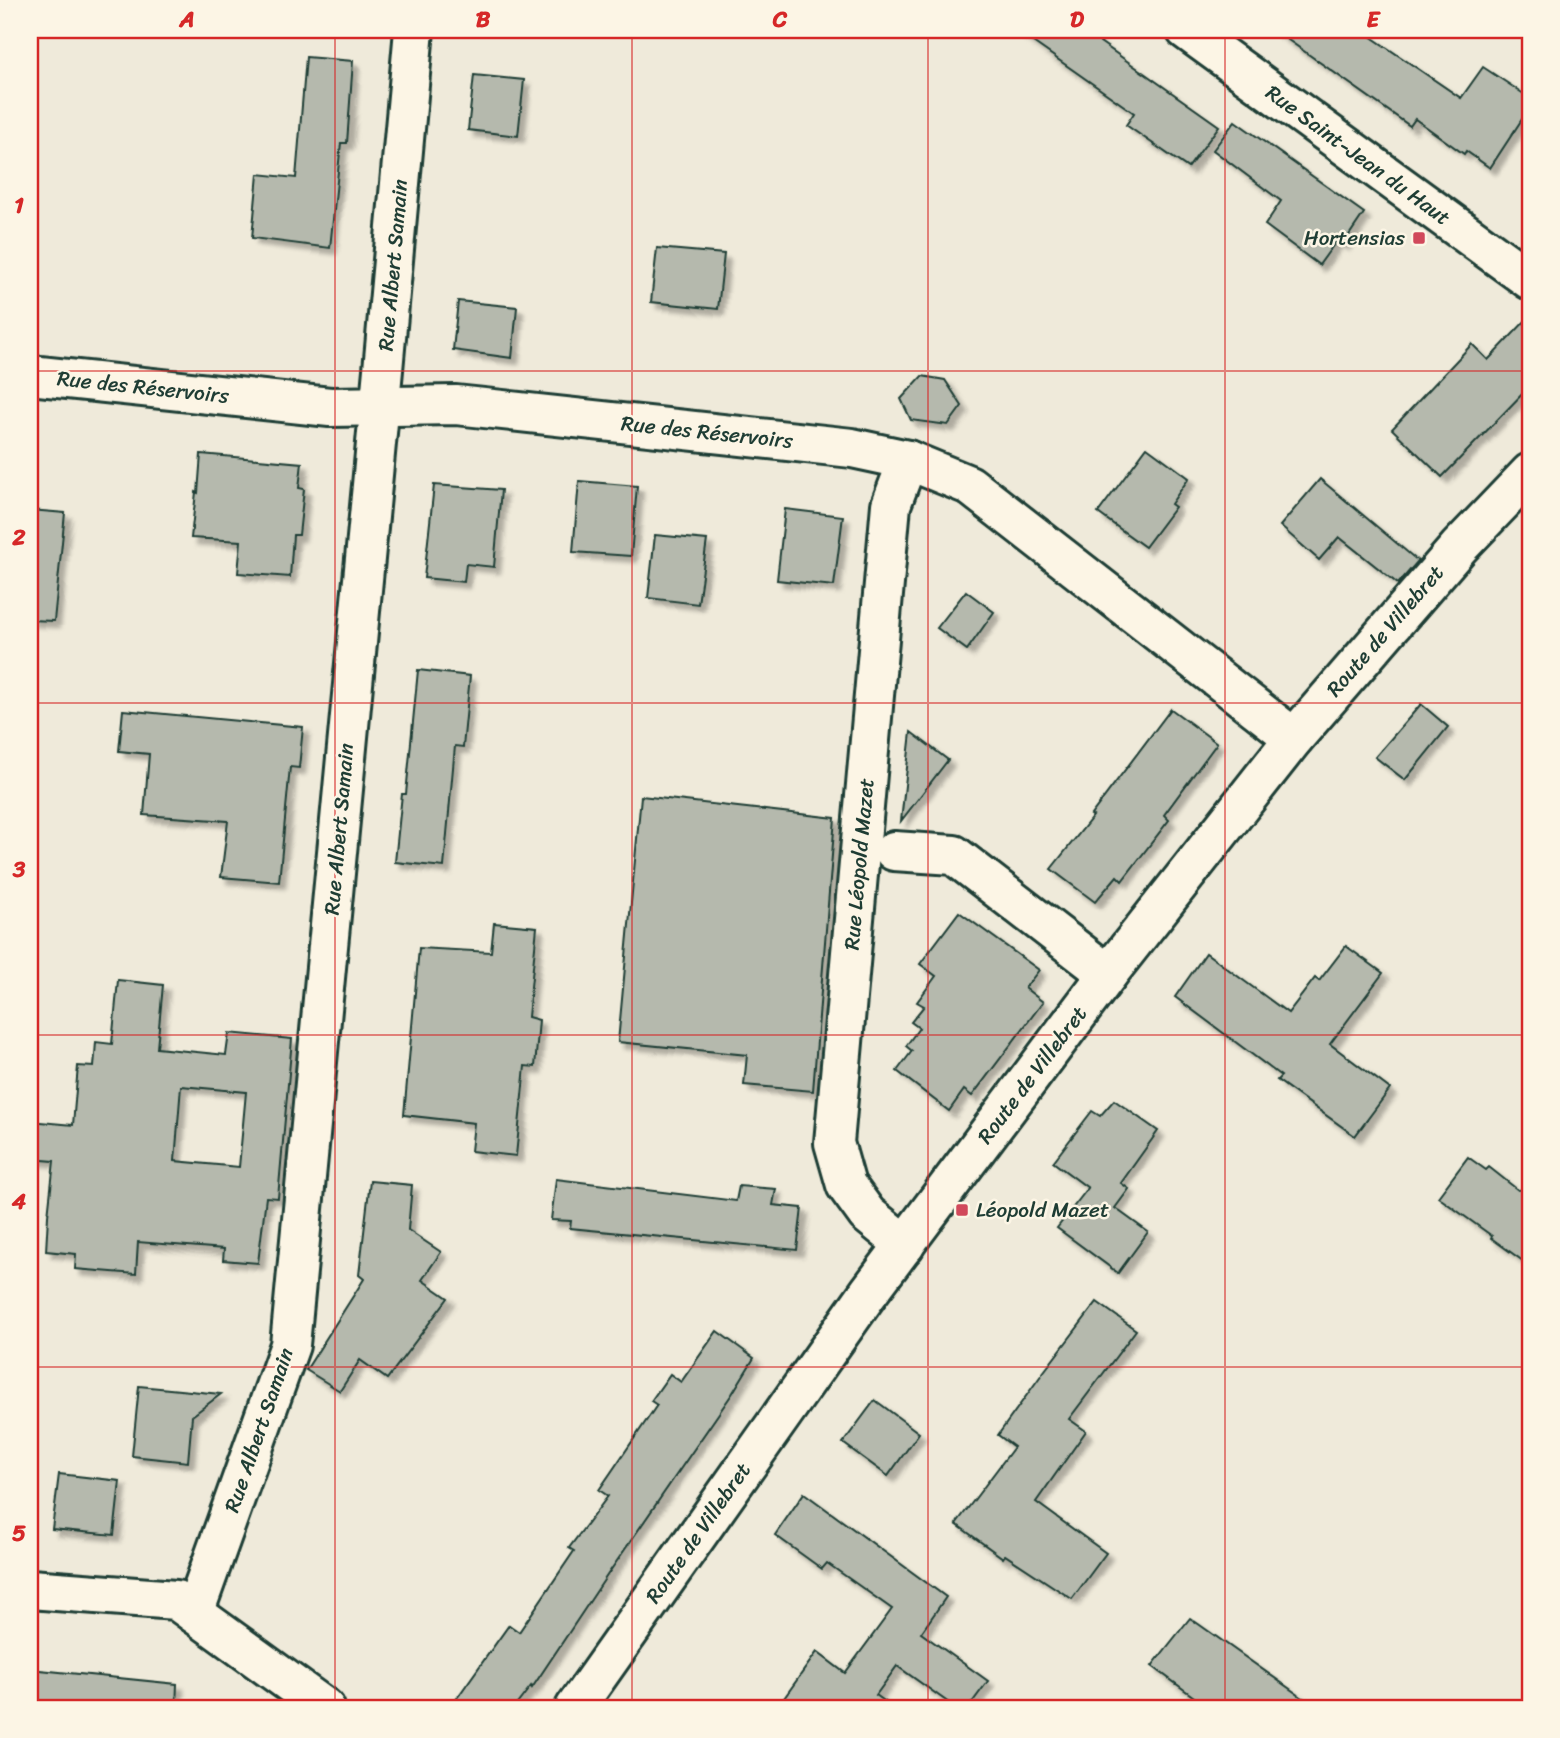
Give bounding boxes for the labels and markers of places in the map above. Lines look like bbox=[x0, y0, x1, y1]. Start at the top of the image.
place label: Hortensias bbox=[1304, 219, 1405, 257]
marker: Hortensias bbox=[1411, 230, 1427, 246]
place label: Léopold Mazet bbox=[976, 1191, 1109, 1229]
marker: Léopold Mazet bbox=[954, 1202, 970, 1218]

